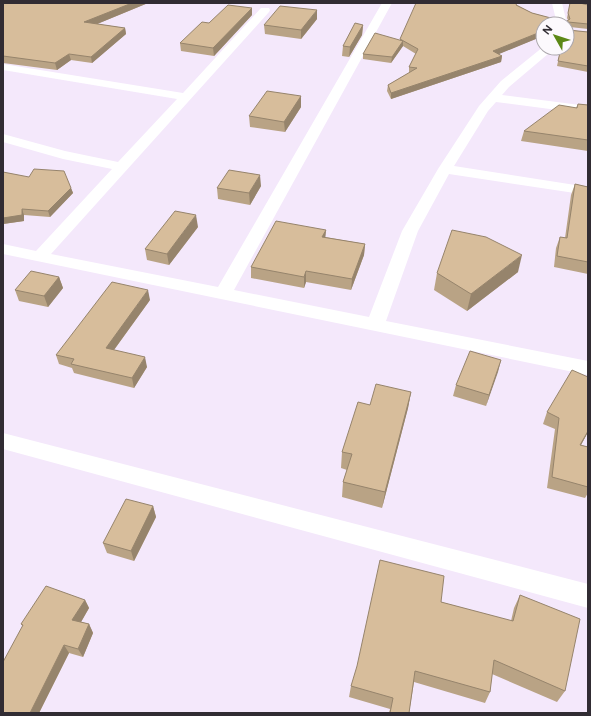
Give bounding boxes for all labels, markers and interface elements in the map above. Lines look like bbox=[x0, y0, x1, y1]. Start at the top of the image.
north arrow bbox=[535, 16, 575, 56]
text: N bbox=[540, 23, 555, 37]

